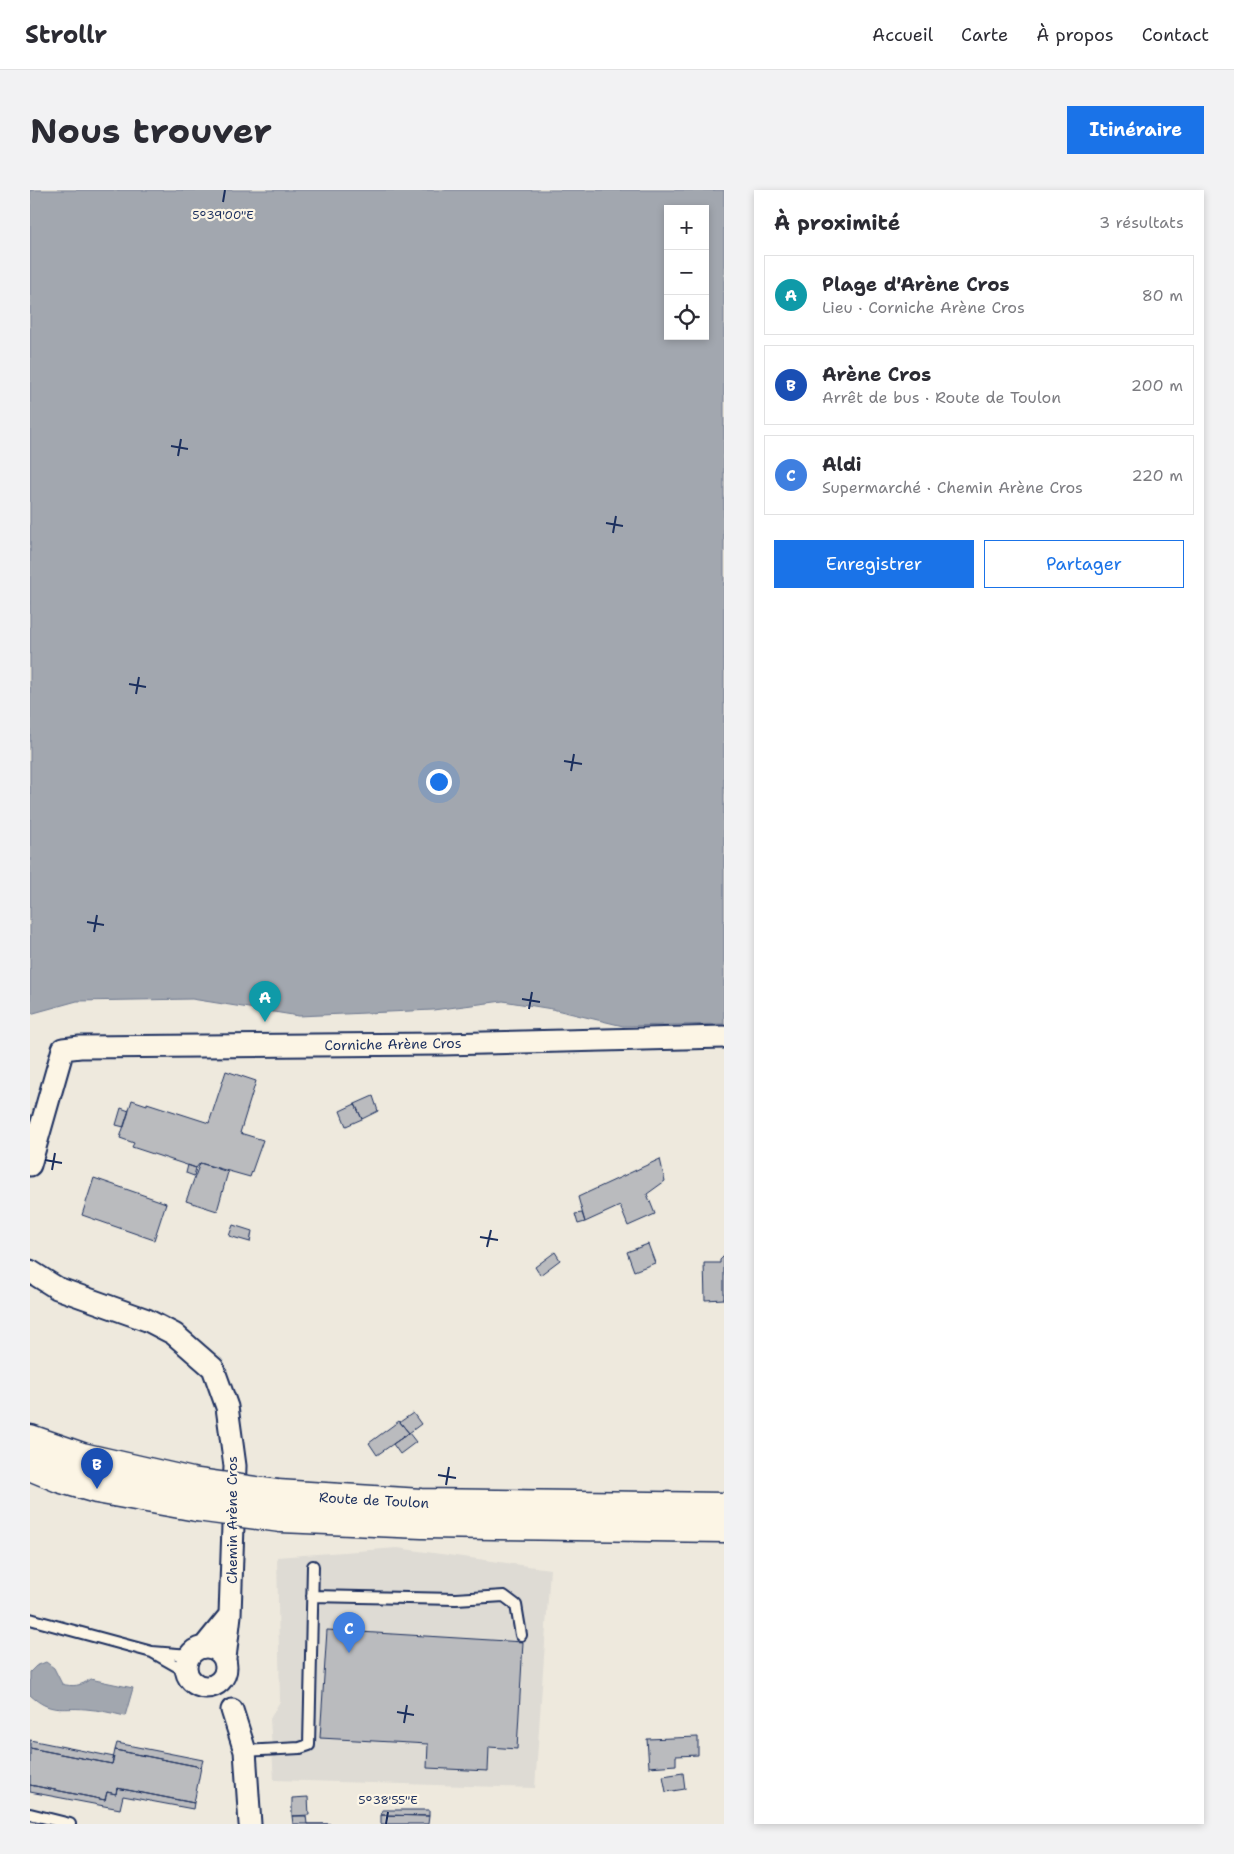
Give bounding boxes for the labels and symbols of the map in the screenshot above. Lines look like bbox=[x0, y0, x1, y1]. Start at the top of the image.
text: 5°39'00"E bbox=[192, 207, 254, 223]
your location bbox=[426, 769, 452, 795]
pin: A bbox=[249, 981, 281, 1022]
street label: Corniche Arène Cros bbox=[324, 1034, 462, 1054]
pin: B bbox=[81, 1448, 113, 1489]
street label: Chemin Arène Cros bbox=[223, 1456, 241, 1584]
street label: Route de Toulon bbox=[318, 1488, 430, 1512]
pin: C bbox=[333, 1612, 365, 1653]
text: 5°38'55"E bbox=[358, 1792, 418, 1808]

